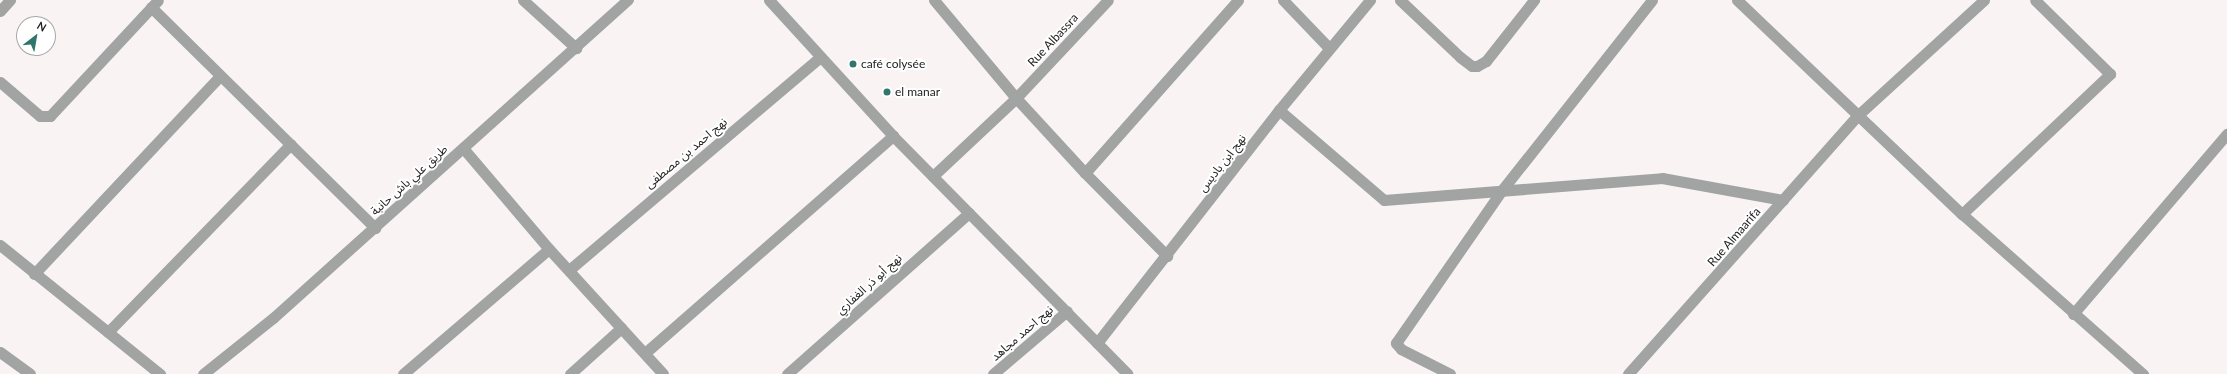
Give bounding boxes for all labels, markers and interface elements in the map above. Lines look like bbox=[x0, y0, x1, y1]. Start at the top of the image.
street label: Rue Albassra bbox=[1025, 10, 1081, 70]
north arrow bbox=[16, 16, 56, 56]
text: N bbox=[35, 18, 49, 34]
place label: café colysée bbox=[861, 57, 925, 71]
marker: café colysée bbox=[848, 59, 858, 69]
place label: el manar bbox=[895, 85, 940, 99]
marker: el manar bbox=[882, 87, 892, 97]
street label: نهج احمد بن مصطفى bbox=[642, 115, 730, 191]
street label: نهج ابن باديس bbox=[1195, 131, 1249, 195]
street label: طريق علي باش حانبة bbox=[368, 142, 450, 218]
street label: Rue Almaarifa bbox=[1704, 205, 1764, 269]
street label: نهج أبو ذر الغفاري bbox=[833, 251, 905, 317]
street label: نهج احمد مجاهد bbox=[988, 302, 1056, 364]

